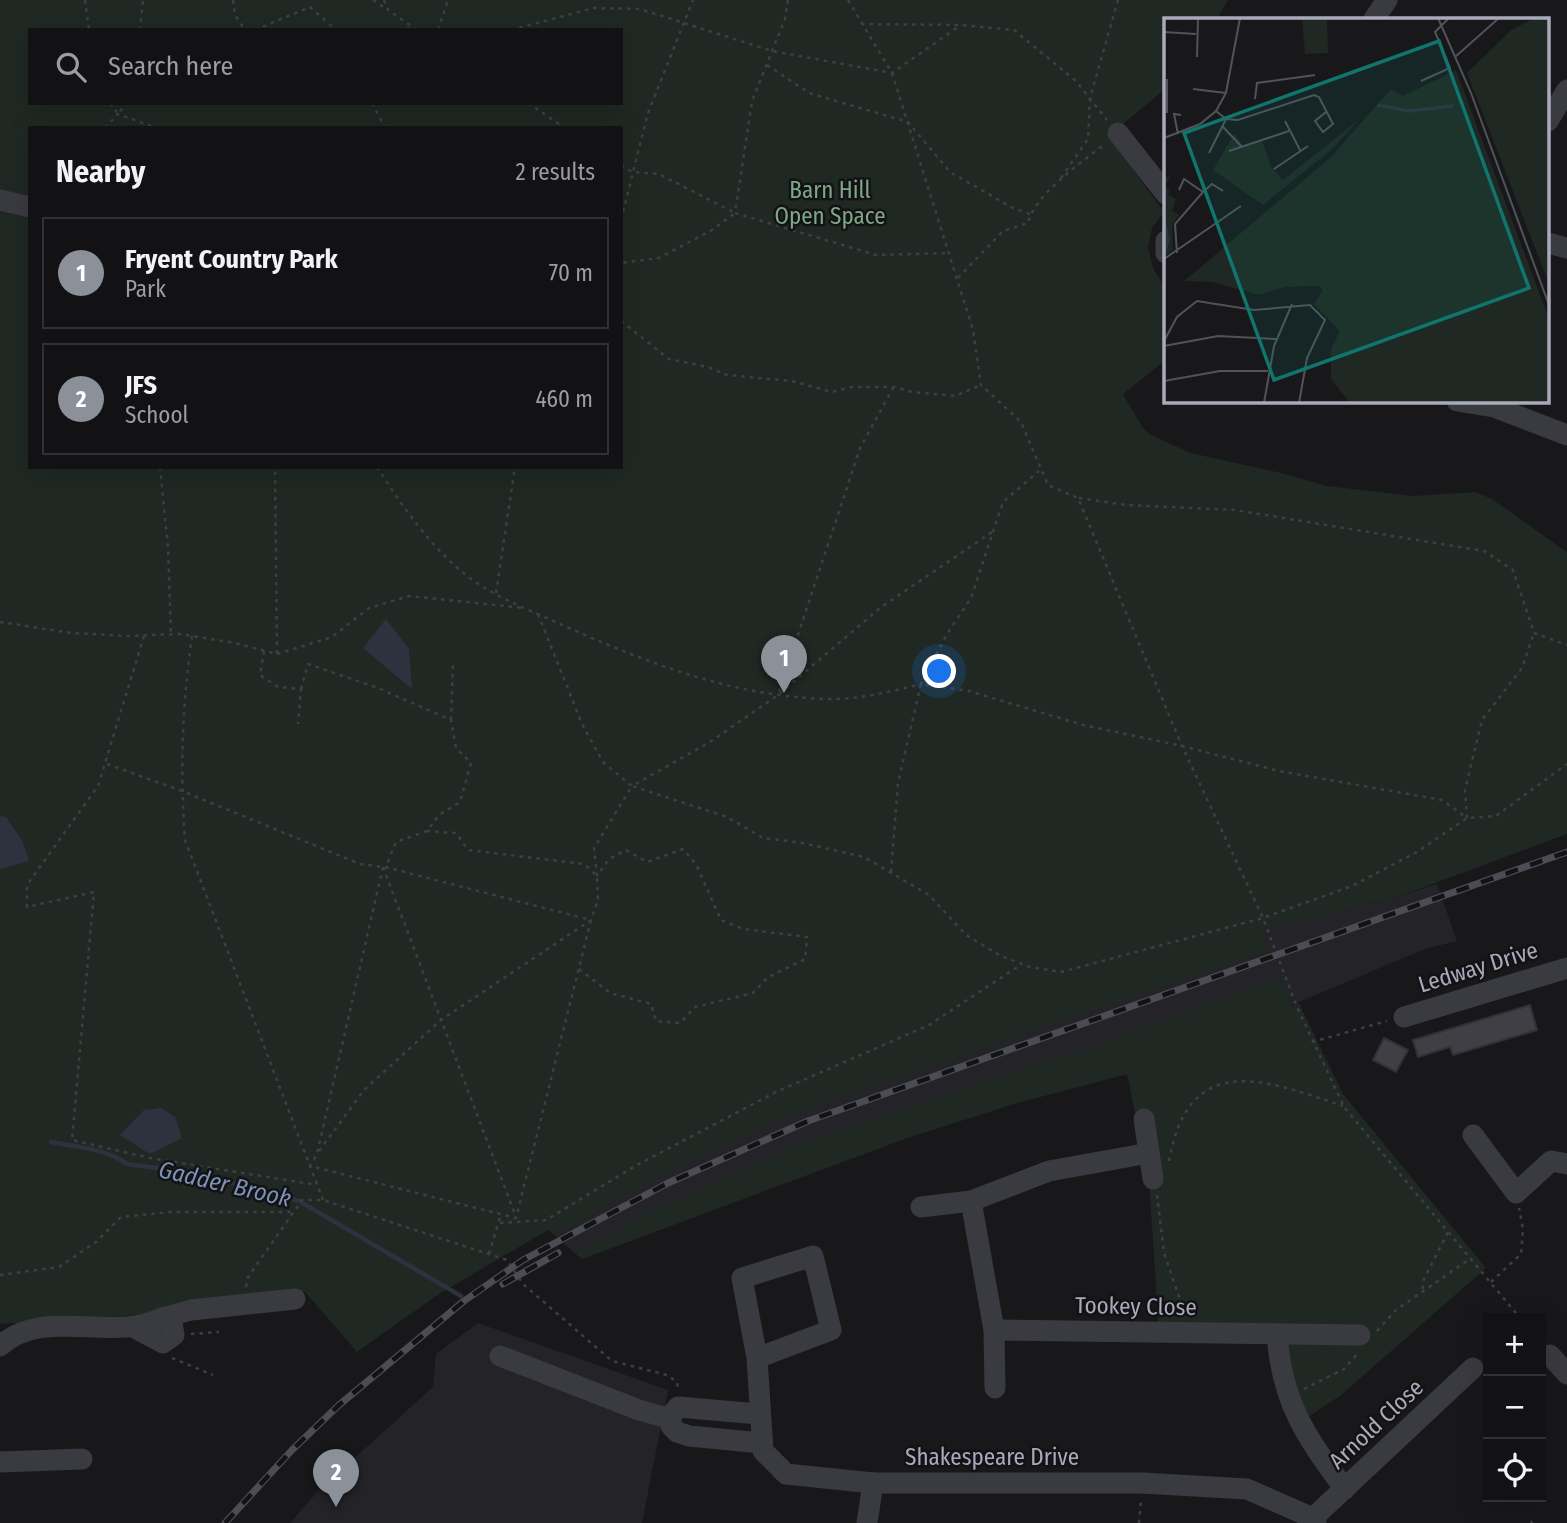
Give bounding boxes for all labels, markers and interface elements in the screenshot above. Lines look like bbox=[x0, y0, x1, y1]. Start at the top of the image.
inset map bbox=[1164, 18, 1550, 402]
search box bbox=[28, 28, 623, 105]
icon: search bbox=[52, 48, 90, 86]
text: Search here bbox=[108, 51, 233, 82]
text: Nearby bbox=[56, 154, 145, 190]
text: 2 results bbox=[515, 158, 595, 186]
park label: Barn Hill Open Space bbox=[774, 176, 886, 230]
text: Fryent Country Park bbox=[125, 244, 338, 275]
text: 1 bbox=[76, 259, 86, 287]
text: 70 m bbox=[549, 259, 593, 287]
text: Park bbox=[125, 275, 166, 303]
text: JFS bbox=[125, 370, 157, 401]
text: 2 bbox=[76, 385, 86, 413]
text: 460 m bbox=[535, 385, 593, 413]
text: School bbox=[125, 401, 189, 429]
pin: 1 bbox=[761, 635, 807, 693]
your location bbox=[922, 654, 956, 688]
street label: Ledway Drive bbox=[1415, 936, 1541, 998]
water label: Gadder Brook bbox=[156, 1155, 294, 1213]
street label: Tookey Close bbox=[1075, 1291, 1197, 1321]
map controls bbox=[1483, 1313, 1546, 1502]
button: + bbox=[1483, 1313, 1546, 1376]
street label: Arnold Close bbox=[1323, 1373, 1429, 1475]
button: − bbox=[1483, 1376, 1546, 1439]
button: locate bbox=[1483, 1439, 1546, 1502]
street label: Shakespeare Drive bbox=[905, 1443, 1079, 1471]
pin: 2 bbox=[313, 1449, 359, 1507]

